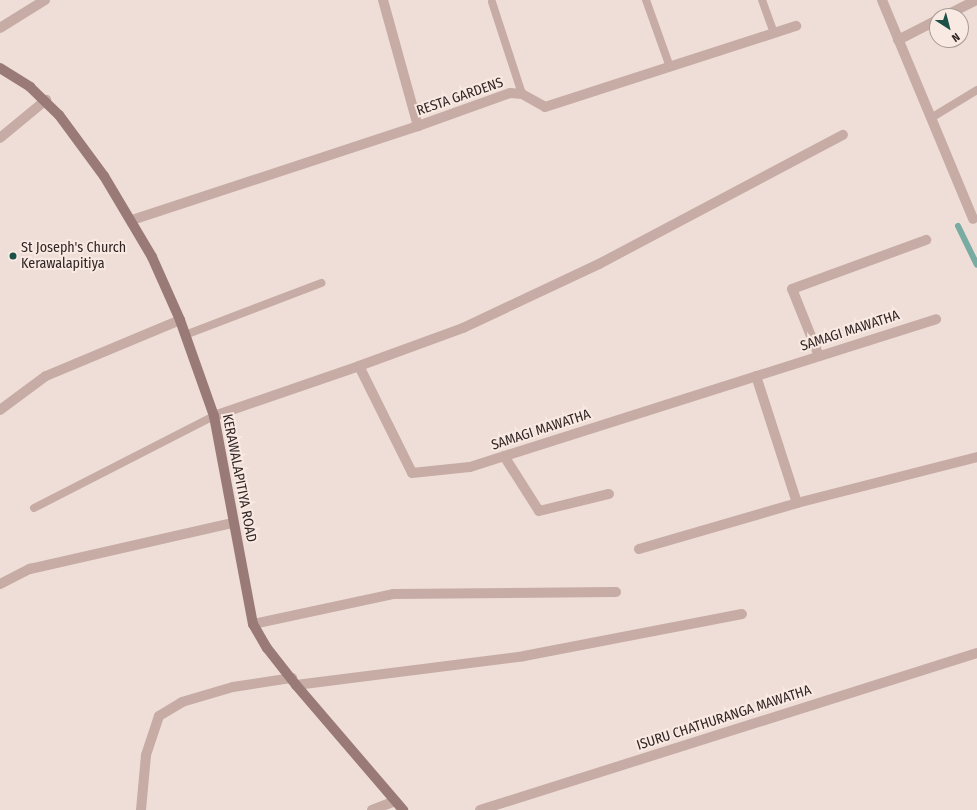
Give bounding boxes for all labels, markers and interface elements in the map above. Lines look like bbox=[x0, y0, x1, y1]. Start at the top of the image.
north arrow bbox=[929, 8, 969, 48]
text: N bbox=[949, 30, 962, 45]
street label: RESTA GARDENS bbox=[415, 74, 505, 120]
place label: St Joseph's Church Kerawalapitiya bbox=[21, 240, 126, 272]
marker: St Joseph's Church Kerawalapitiya bbox=[8, 251, 18, 261]
street label: SAMAGI MAWATHA bbox=[798, 307, 902, 355]
street label: SAMAGI MAWATHA bbox=[489, 406, 593, 454]
street label: KERAWALAPITIYA ROAD bbox=[218, 413, 260, 543]
street label: ISURU CHATHURANGA MAWATHA bbox=[635, 682, 813, 754]

